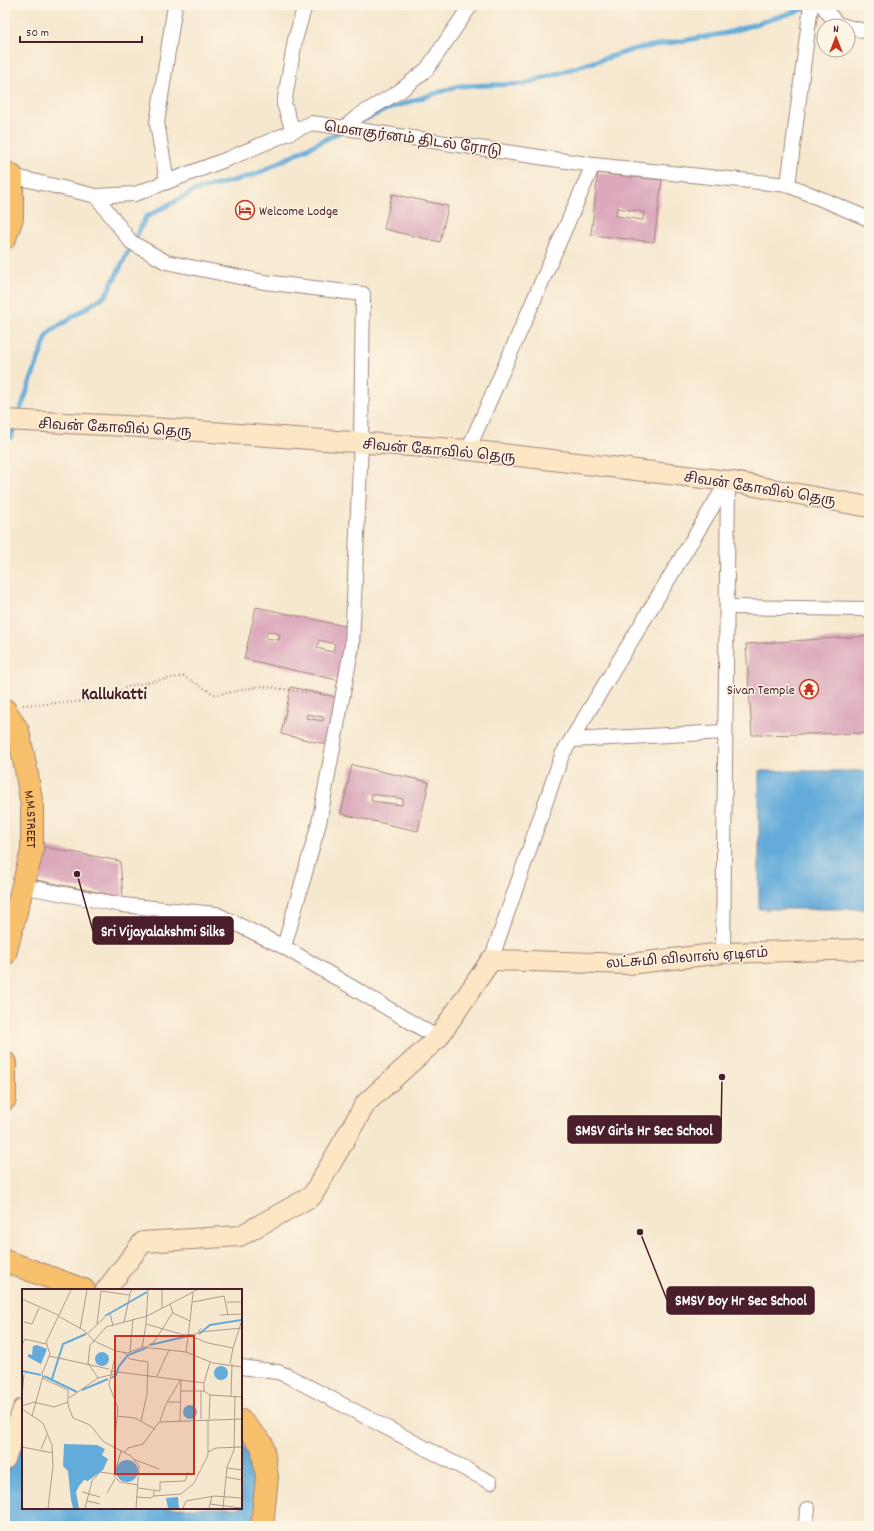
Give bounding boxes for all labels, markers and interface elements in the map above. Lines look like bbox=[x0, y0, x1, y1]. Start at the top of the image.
scale bar bbox=[20, 18, 142, 44]
north arrow bbox=[816, 18, 856, 58]
text: N bbox=[833, 22, 839, 38]
text: 50 m bbox=[26, 25, 49, 42]
street label: மௌகுர்னம் திடல் ரோடு bbox=[322, 118, 503, 162]
hotel icon: Welcome Lodge bbox=[234, 199, 256, 221]
place label: Welcome Lodge bbox=[259, 202, 338, 222]
street label: சிவன் கோவில் தெரு bbox=[38, 415, 192, 443]
street label: சிவன் கோவில் தெரு bbox=[361, 435, 516, 469]
street label: சிவன் கோவில் தெரு bbox=[682, 468, 837, 512]
temple icon: Sivan Temple bbox=[798, 678, 820, 700]
place label: Sivan Temple bbox=[727, 681, 795, 701]
district label: Kallukatti bbox=[81, 683, 147, 708]
street label: M.M.STREET bbox=[18, 789, 40, 848]
callout: Sri Vijayalakshmi Silks bbox=[93, 917, 233, 944]
text: Sri Vijayalakshmi Silks bbox=[101, 922, 225, 944]
street label: லட்சுமி விலாஸ் ஏடிஎம் bbox=[605, 943, 769, 975]
callout: SMSV Girls Hr Sec School bbox=[568, 1116, 721, 1143]
text: SMSV Girls Hr Sec School bbox=[575, 1121, 713, 1143]
callout: SMSV Boy Hr Sec School bbox=[667, 1287, 814, 1314]
inset map bbox=[22, 1289, 242, 1509]
text: SMSV Boy Hr Sec School bbox=[675, 1291, 807, 1313]

